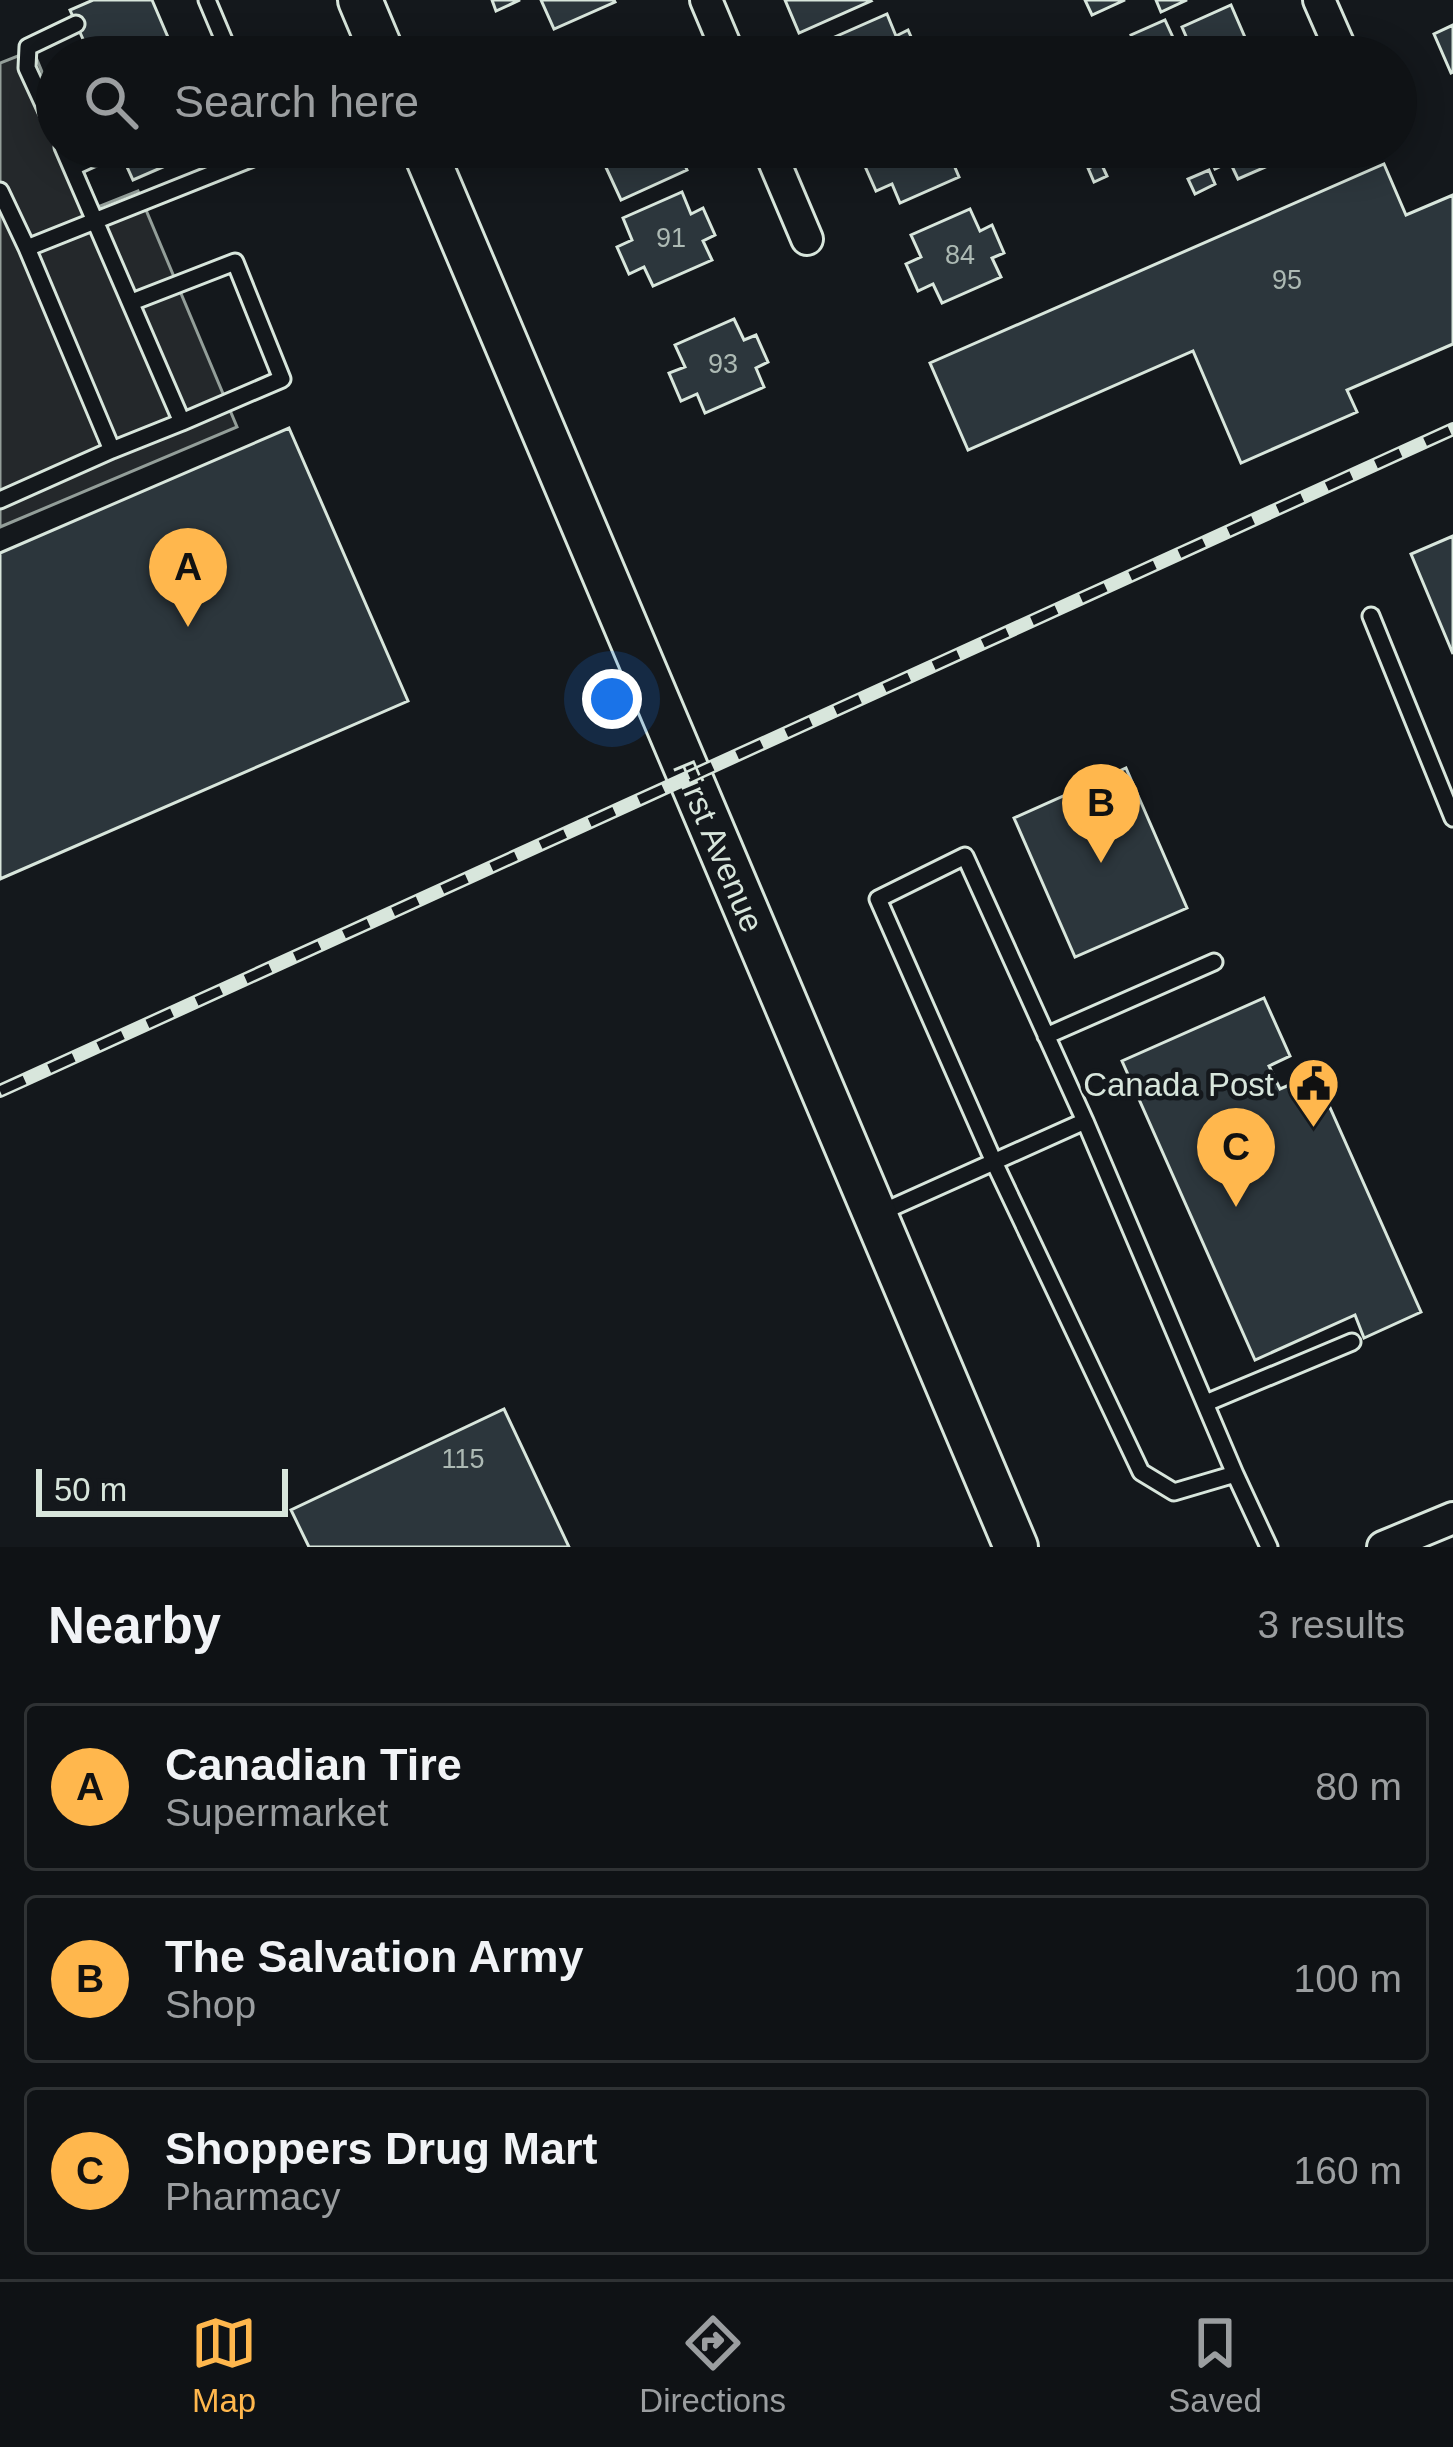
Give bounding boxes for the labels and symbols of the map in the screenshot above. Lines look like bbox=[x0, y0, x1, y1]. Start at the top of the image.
house number: 91 bbox=[656, 223, 686, 253]
house number: 84 bbox=[945, 240, 975, 270]
house number: 95 bbox=[1272, 265, 1302, 295]
house number: 93 bbox=[708, 349, 738, 379]
pin: A bbox=[149, 528, 227, 627]
your location bbox=[582, 669, 642, 729]
street label: First Avenue bbox=[666, 754, 772, 937]
pin: B bbox=[1062, 764, 1140, 863]
public building icon: Canada Post bbox=[1285, 1056, 1341, 1130]
place label: Canada Post bbox=[1083, 1066, 1274, 1103]
pin: C bbox=[1197, 1108, 1275, 1207]
house number: 115 bbox=[441, 1444, 485, 1474]
scale bar bbox=[36, 1463, 288, 1516]

